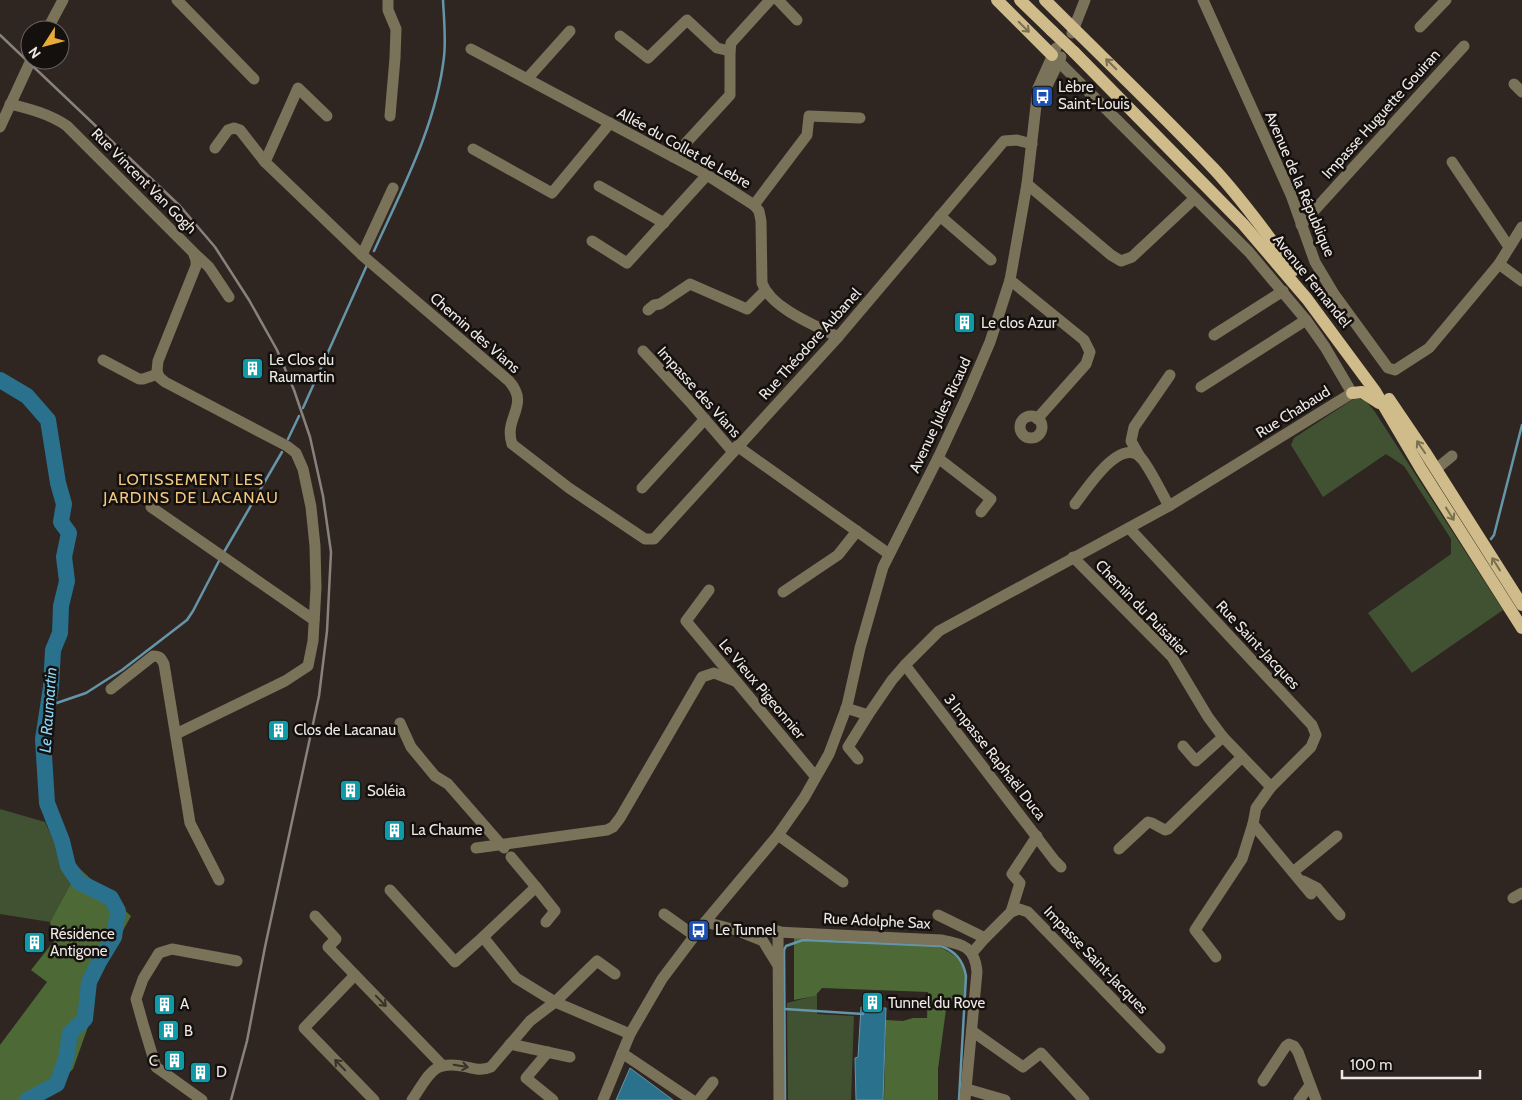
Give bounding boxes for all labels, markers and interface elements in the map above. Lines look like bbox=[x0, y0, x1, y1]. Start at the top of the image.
north arrow bbox=[20, 20, 70, 70]
one-way arrow bbox=[1018, 21, 1030, 34]
text: N bbox=[24, 43, 45, 62]
street label: Impasse Huguette Gouiran bbox=[1318, 46, 1444, 182]
one-way arrow bbox=[1105, 58, 1117, 70]
place label: Lèbre Saint-Louis bbox=[1058, 78, 1130, 113]
bus stop icon: Lèbre Saint-Louis bbox=[1030, 84, 1054, 108]
street label: Allée du Collet de Lebre bbox=[614, 104, 754, 192]
street label: Avenue de la République bbox=[1261, 109, 1339, 260]
street label: Rue Vincent Van Gogh bbox=[88, 125, 200, 237]
street label: Avenue Fernandel bbox=[1269, 231, 1355, 331]
street label: Rue Théodore Aubanel bbox=[755, 284, 865, 404]
street label: Chemin des Vians bbox=[426, 289, 524, 377]
building icon: Le clos Azur bbox=[953, 311, 977, 335]
place label: Le clos Azur bbox=[981, 314, 1057, 332]
street label: Impasse des Vians bbox=[653, 343, 745, 441]
place label: Le Clos du Raumartin bbox=[269, 351, 335, 386]
street label: Avenue Jules Ricaud bbox=[905, 354, 975, 476]
building icon: Le Clos du Raumartin bbox=[241, 357, 265, 381]
street label: Rue Chabaud bbox=[1253, 382, 1333, 442]
one-way arrow bbox=[1416, 440, 1426, 454]
district label: LOTISSEMENT LES JARDINS DE LACANAU bbox=[102, 470, 279, 507]
one-way arrow bbox=[1445, 506, 1455, 520]
street label: Chemin du Puisatier bbox=[1092, 556, 1192, 660]
one-way arrow bbox=[1491, 557, 1502, 571]
street label: Rue Saint-Jacques bbox=[1212, 597, 1304, 693]
street label: Le Vieux Pigeonnier bbox=[715, 635, 809, 743]
water label: Le Raumartin bbox=[36, 666, 60, 754]
street label: 3 Impasse Raphaël Duca bbox=[940, 691, 1050, 824]
building icon: Clos de Lacanau bbox=[266, 718, 290, 742]
place label: Clos de Lacanau bbox=[294, 721, 396, 739]
building icon: Soléia bbox=[339, 779, 363, 803]
place label: Soléia bbox=[367, 782, 406, 800]
building icon: La Chaume bbox=[383, 818, 407, 842]
place label: La Chaume bbox=[411, 821, 483, 839]
street label: Impasse Saint-Jacques bbox=[1040, 903, 1152, 1017]
street label: Rue Adolphe Sax bbox=[823, 909, 931, 933]
bus stop icon: Le Tunnel bbox=[687, 918, 711, 942]
place label: Le Tunnel bbox=[715, 921, 776, 939]
place label: Résidence Antigone bbox=[50, 925, 115, 960]
building icon: Résidence Antigone bbox=[22, 931, 46, 955]
building icon: Tunnel du Rove bbox=[860, 991, 884, 1015]
building icon: A bbox=[152, 992, 176, 1016]
place label: Tunnel du Rove bbox=[888, 994, 986, 1012]
place label: A bbox=[180, 995, 190, 1013]
one-way arrow bbox=[374, 995, 386, 1007]
building icon: B bbox=[156, 1019, 180, 1043]
place label: B bbox=[184, 1022, 193, 1040]
scale bar bbox=[1342, 1048, 1480, 1080]
building icon: C bbox=[162, 1049, 186, 1073]
place label: C bbox=[149, 1052, 158, 1070]
text: 100 m bbox=[1350, 1056, 1392, 1074]
one-way arrow bbox=[334, 1059, 346, 1071]
building icon: D bbox=[188, 1060, 212, 1084]
one-way arrow bbox=[452, 1061, 468, 1071]
place label: D bbox=[216, 1063, 227, 1081]

